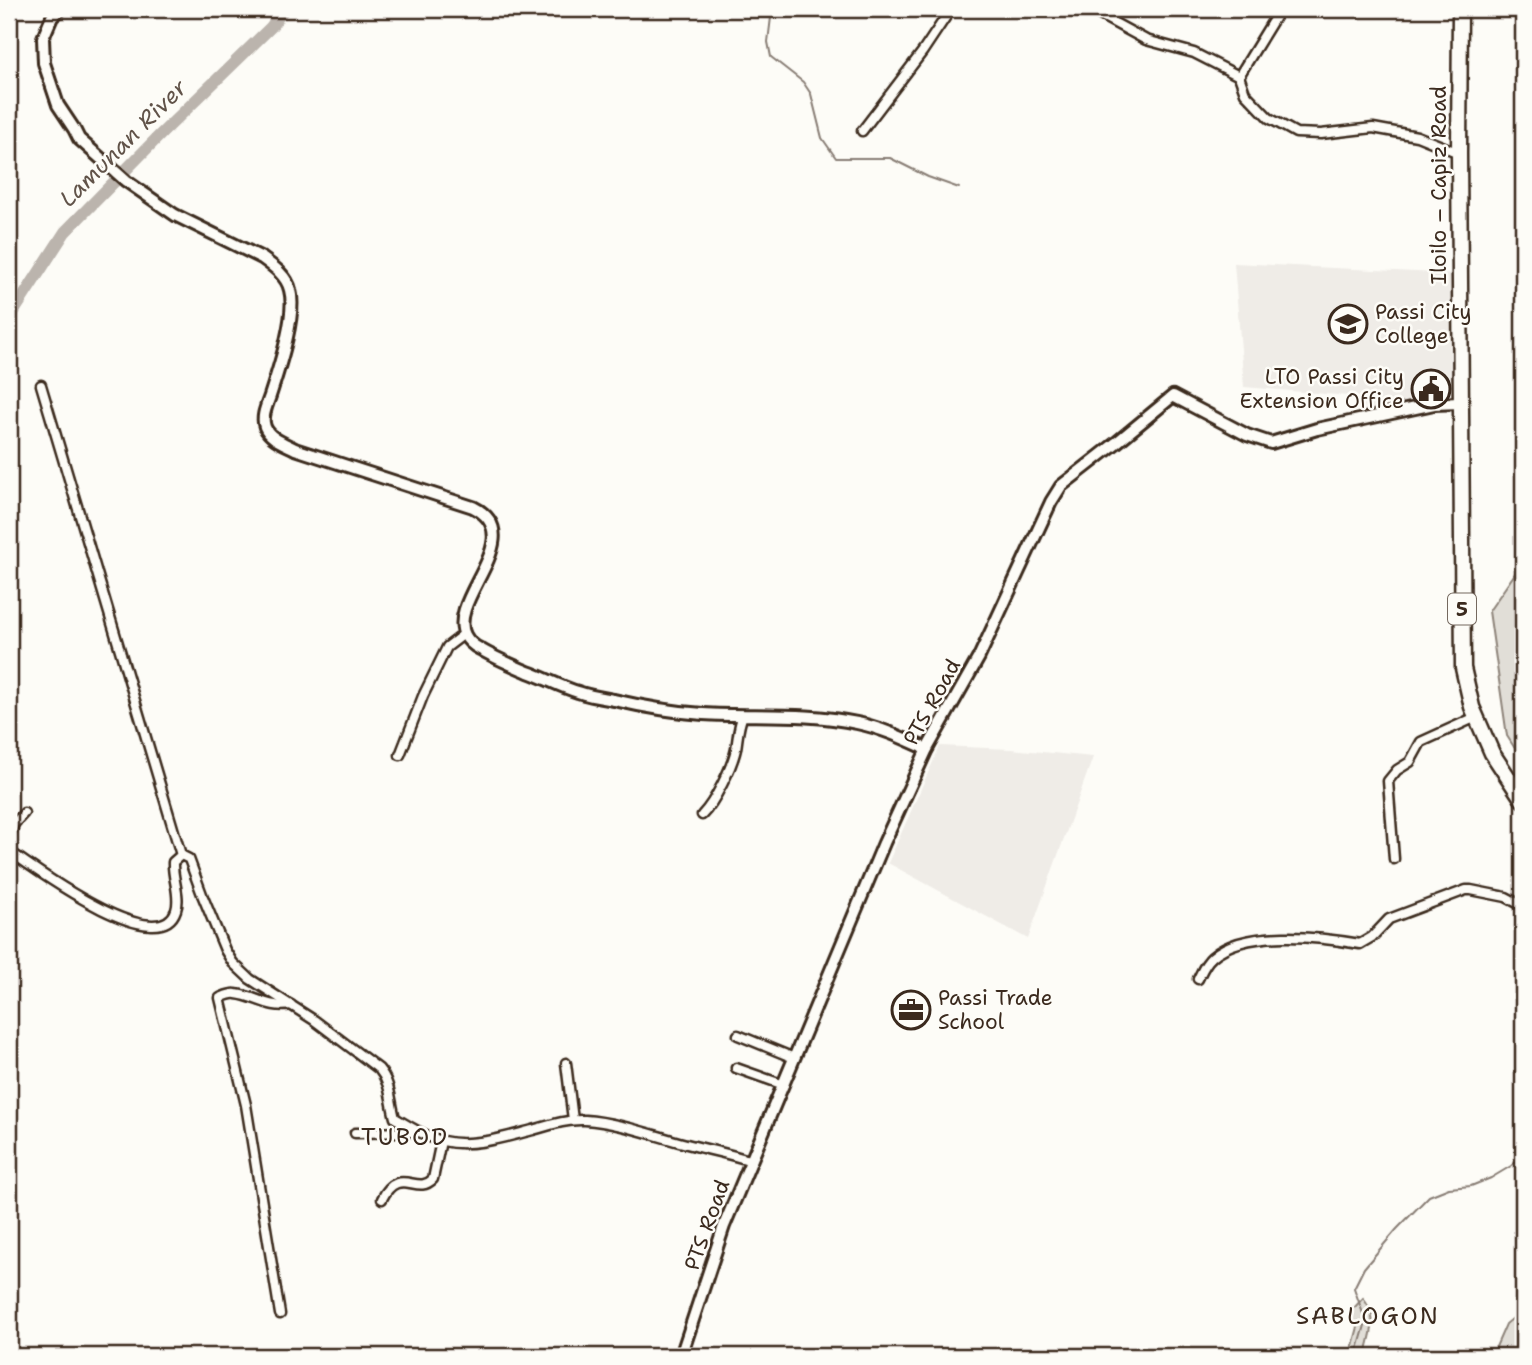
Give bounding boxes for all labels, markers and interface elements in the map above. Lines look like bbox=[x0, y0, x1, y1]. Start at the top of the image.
water label: Lamunan River bbox=[53, 72, 194, 213]
street label: Iloilo – Capiz Road bbox=[1425, 86, 1453, 284]
place label: Passi City College bbox=[1375, 298, 1472, 350]
school or university icon: Passi City College bbox=[1327, 303, 1369, 345]
place label: LTO Passi City Extension Office bbox=[1240, 363, 1404, 415]
public building icon: LTO Passi City Extension Office bbox=[1410, 368, 1452, 410]
road number: 5 bbox=[1448, 594, 1476, 624]
street label: PTS Road bbox=[897, 654, 967, 750]
place label: Passi Trade School bbox=[938, 984, 1053, 1036]
office icon: Passi Trade School bbox=[890, 989, 932, 1031]
district label: TUBOD bbox=[361, 1121, 449, 1153]
street label: PTS Road bbox=[678, 1176, 736, 1274]
district label: SABLOGON bbox=[1296, 1300, 1440, 1332]

